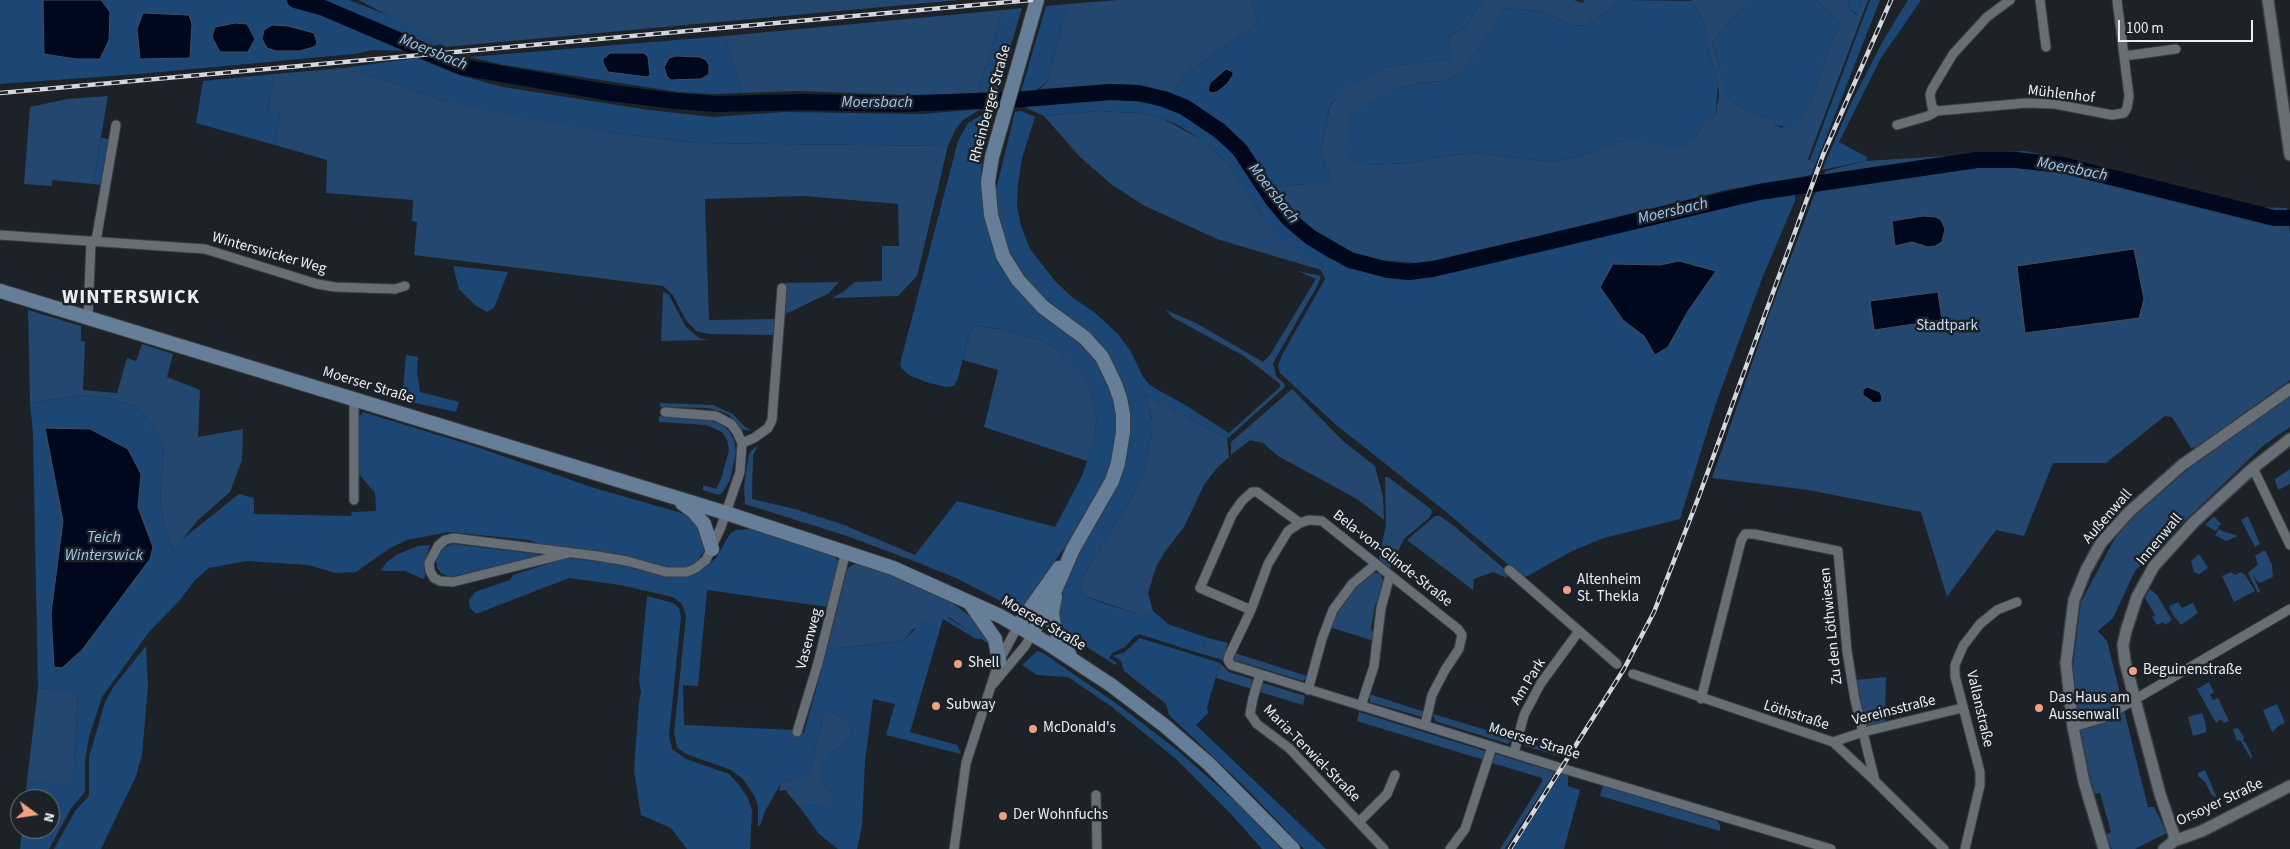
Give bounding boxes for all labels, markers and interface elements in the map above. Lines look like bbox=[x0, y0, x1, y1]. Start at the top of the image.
scale bar bbox=[2120, 10, 2255, 42]
text: 100 m bbox=[2126, 18, 2164, 39]
water label: Moersbach bbox=[396, 31, 470, 75]
street label: Rheinberger Straße bbox=[967, 43, 1015, 165]
street label: Mühlenhof bbox=[2026, 82, 2096, 108]
water label: Moersbach bbox=[841, 93, 913, 113]
water label: Moersbach bbox=[2035, 154, 2109, 186]
water label: Moersbach bbox=[1243, 160, 1303, 228]
water label: Moersbach bbox=[1636, 195, 1710, 229]
street label: Winterswicker Weg bbox=[210, 229, 328, 279]
district label: WINTERSWICK bbox=[61, 287, 201, 311]
park label: Stadtpark bbox=[1916, 318, 1978, 336]
street label: Moerser Straße bbox=[320, 364, 416, 408]
street label: Außenwall bbox=[2079, 486, 2137, 548]
street label: Bela-von-Glinde-Straße bbox=[1329, 507, 1455, 611]
street label: Innenwall bbox=[2133, 511, 2187, 569]
water label: Teich Winterswick bbox=[65, 528, 143, 566]
street label: Zu den Löthwiesen bbox=[1817, 566, 1847, 686]
place label: Altenheim St. Thekla bbox=[1577, 572, 1641, 607]
marker: Altenheim St. Thekla bbox=[1561, 584, 1573, 596]
street label: Moerser Straße bbox=[997, 593, 1089, 655]
street label: Vasenweg bbox=[793, 607, 827, 671]
place label: Shell bbox=[968, 655, 999, 673]
street label: Am Park bbox=[1508, 655, 1550, 709]
marker: Shell bbox=[952, 658, 964, 670]
place label: Beguinenstraße bbox=[2143, 662, 2242, 680]
marker: Beguinenstraße bbox=[2127, 665, 2139, 677]
street label: Vallanstraße bbox=[1961, 669, 1997, 749]
place label: Das Haus am Aussenwall bbox=[2049, 690, 2130, 725]
street label: Vereinsstraße bbox=[1851, 692, 1937, 730]
place label: Subway bbox=[946, 697, 996, 715]
street label: Löthstraße bbox=[1761, 697, 1831, 735]
marker: Subway bbox=[930, 700, 942, 712]
street label: Maria-Terwiel-Straße bbox=[1259, 702, 1363, 806]
marker: Das Haus am Aussenwall bbox=[2033, 702, 2045, 714]
place label: McDonald's bbox=[1043, 720, 1116, 738]
street label: Moerser Straße bbox=[1486, 720, 1582, 764]
marker: McDonald's bbox=[1027, 723, 1039, 735]
street label: Orsoyer Straße bbox=[2174, 775, 2266, 831]
north arrow bbox=[10, 789, 60, 839]
place label: Der Wohnfuchs bbox=[1013, 807, 1108, 825]
text: N bbox=[38, 810, 59, 824]
marker: Der Wohnfuchs bbox=[997, 810, 1009, 822]

